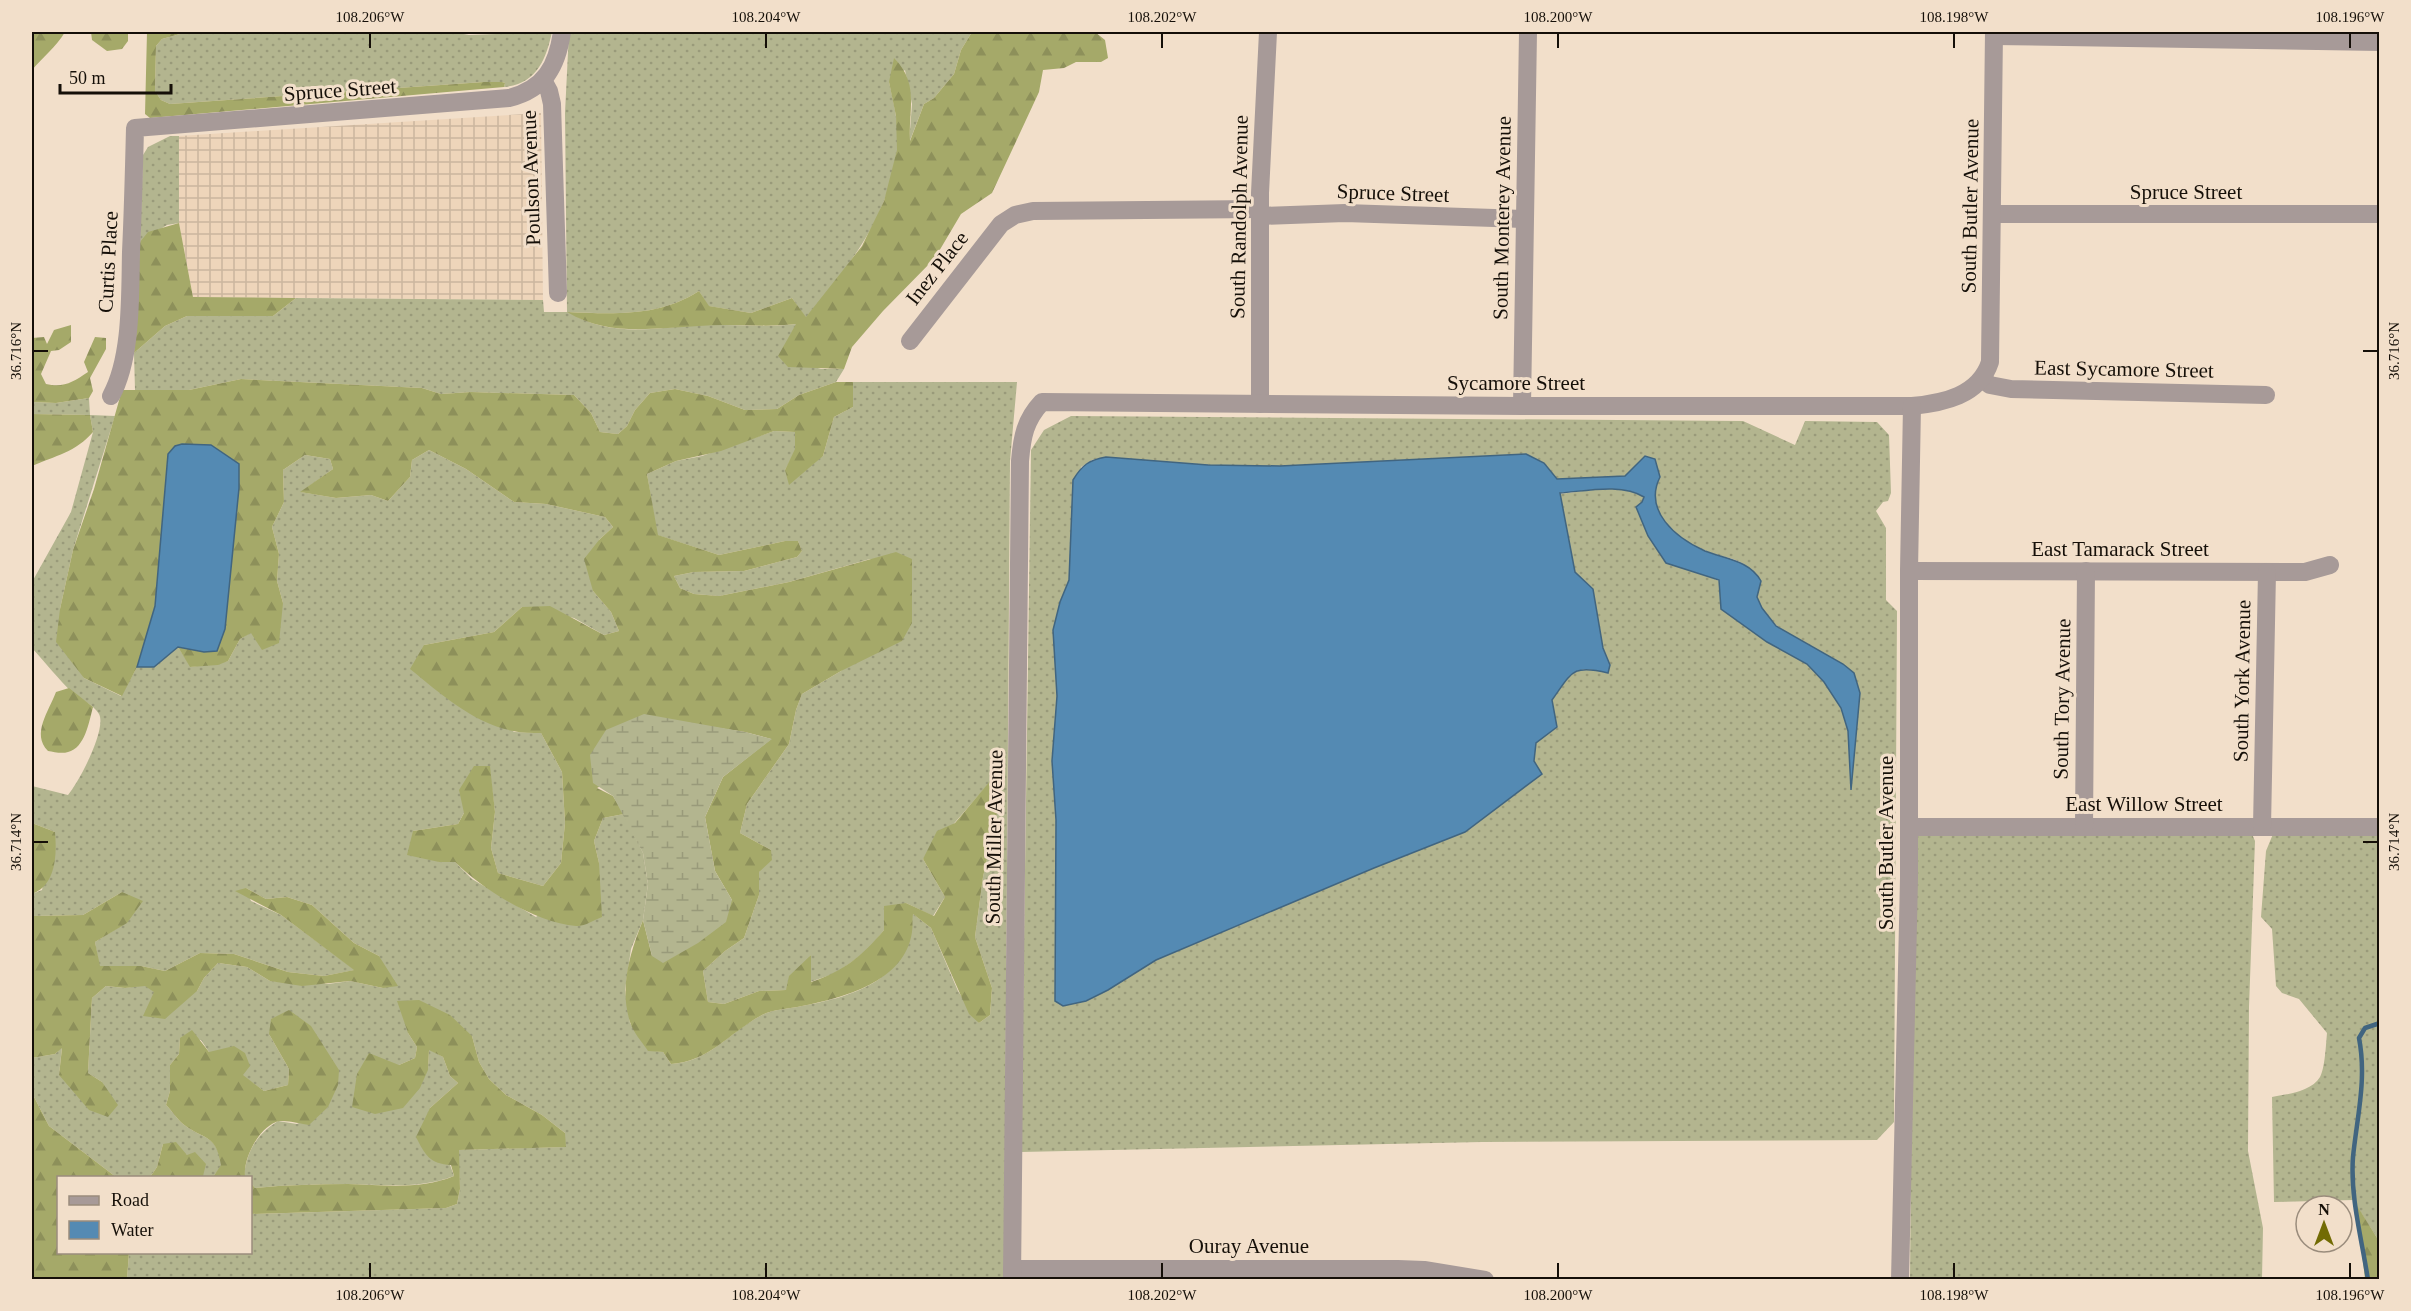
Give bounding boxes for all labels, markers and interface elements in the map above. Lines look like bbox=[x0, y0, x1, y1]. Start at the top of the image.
text: 108.206°W bbox=[336, 9, 405, 25]
text: 108.204°W bbox=[732, 9, 801, 25]
text: 108.202°W bbox=[1128, 9, 1197, 25]
text: 108.200°W bbox=[1524, 9, 1593, 25]
text: 108.198°W bbox=[1920, 9, 1989, 25]
text: 108.196°W bbox=[2316, 9, 2385, 25]
scale bar bbox=[60, 57, 171, 95]
text: 50 m bbox=[69, 68, 106, 88]
street label: Spruce Street bbox=[283, 74, 397, 106]
street label: Poulson Avenue bbox=[517, 110, 545, 246]
street label: South Randolph Avenue bbox=[1225, 115, 1253, 319]
street label: South Monterey Avenue bbox=[1488, 116, 1516, 320]
street label: South Butler Avenue bbox=[1956, 119, 1984, 293]
street label: Spruce Street bbox=[1336, 179, 1450, 207]
street label: Spruce Street bbox=[2130, 180, 2242, 204]
street label: Curtis Place bbox=[93, 210, 123, 314]
street label: Inez Place bbox=[901, 226, 973, 310]
text: 36.716°N bbox=[8, 322, 24, 380]
text: 36.716°N bbox=[2386, 322, 2402, 380]
street label: East Sycamore Street bbox=[2034, 355, 2214, 383]
street label: Sycamore Street bbox=[1447, 371, 1585, 395]
street label: East Tamarack Street bbox=[2031, 537, 2209, 561]
street label: South York Avenue bbox=[2229, 600, 2255, 762]
street label: South Tory Avenue bbox=[2049, 618, 2075, 780]
street label: South Miller Avenue bbox=[980, 750, 1008, 924]
street label: South Butler Avenue bbox=[1874, 756, 1898, 930]
street label: East Willow Street bbox=[2065, 792, 2223, 816]
text: 36.714°N bbox=[8, 813, 24, 871]
text: 36.714°N bbox=[2386, 813, 2402, 871]
legend bbox=[57, 1176, 252, 1254]
text: Road bbox=[111, 1190, 149, 1210]
north arrow bbox=[2294, 1194, 2354, 1254]
text: N bbox=[2318, 1201, 2330, 1218]
text: Water bbox=[111, 1220, 154, 1240]
street label: Ouray Avenue bbox=[1189, 1234, 1309, 1258]
text: 108.206°W bbox=[336, 1287, 405, 1303]
text: 108.204°W bbox=[732, 1287, 801, 1303]
text: 108.202°W bbox=[1128, 1287, 1197, 1303]
text: 108.200°W bbox=[1524, 1287, 1593, 1303]
text: 108.198°W bbox=[1920, 1287, 1989, 1303]
text: 108.196°W bbox=[2316, 1287, 2385, 1303]

